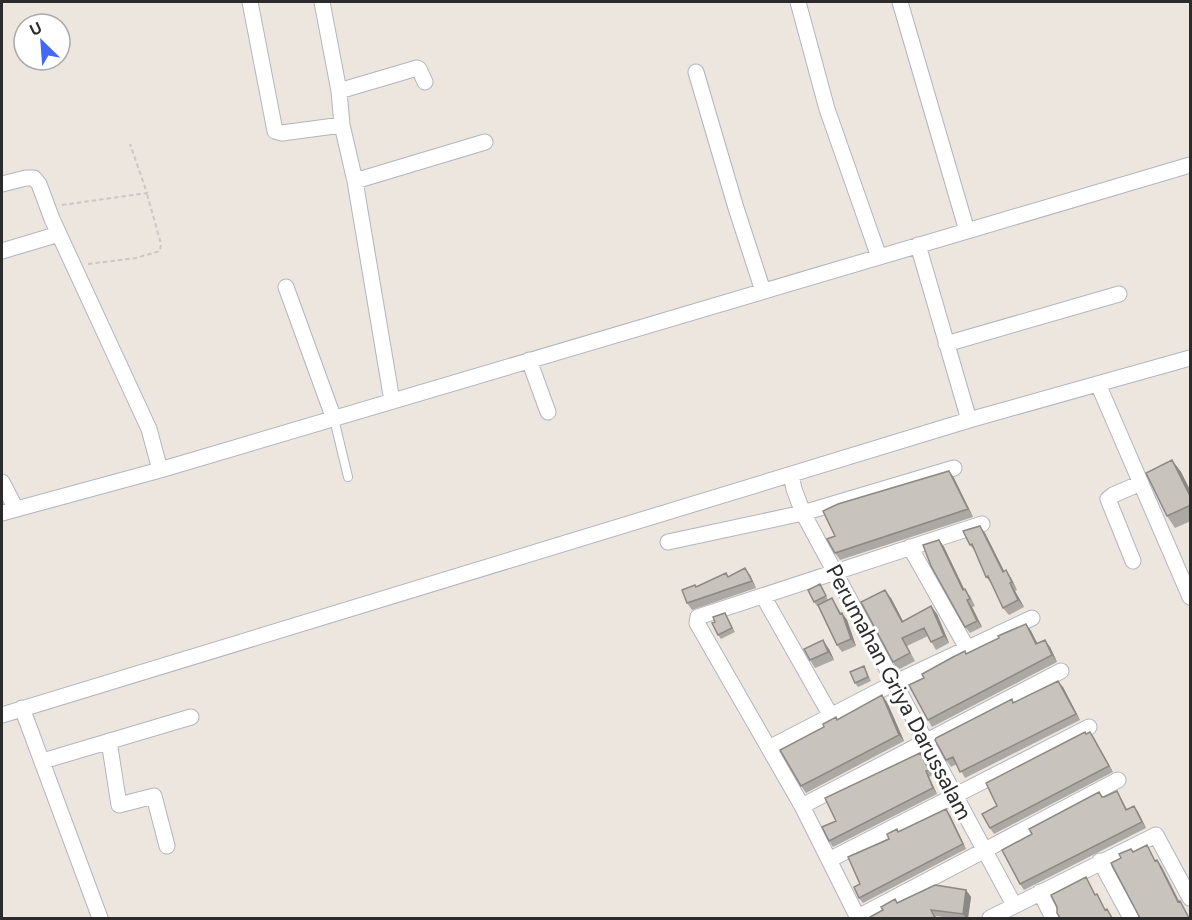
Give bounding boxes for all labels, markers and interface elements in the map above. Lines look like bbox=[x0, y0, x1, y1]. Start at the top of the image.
north arrow bbox=[12, 12, 72, 72]
text: U bbox=[27, 18, 45, 40]
street label: Perumahan Griya Darussalam bbox=[820, 560, 978, 824]

